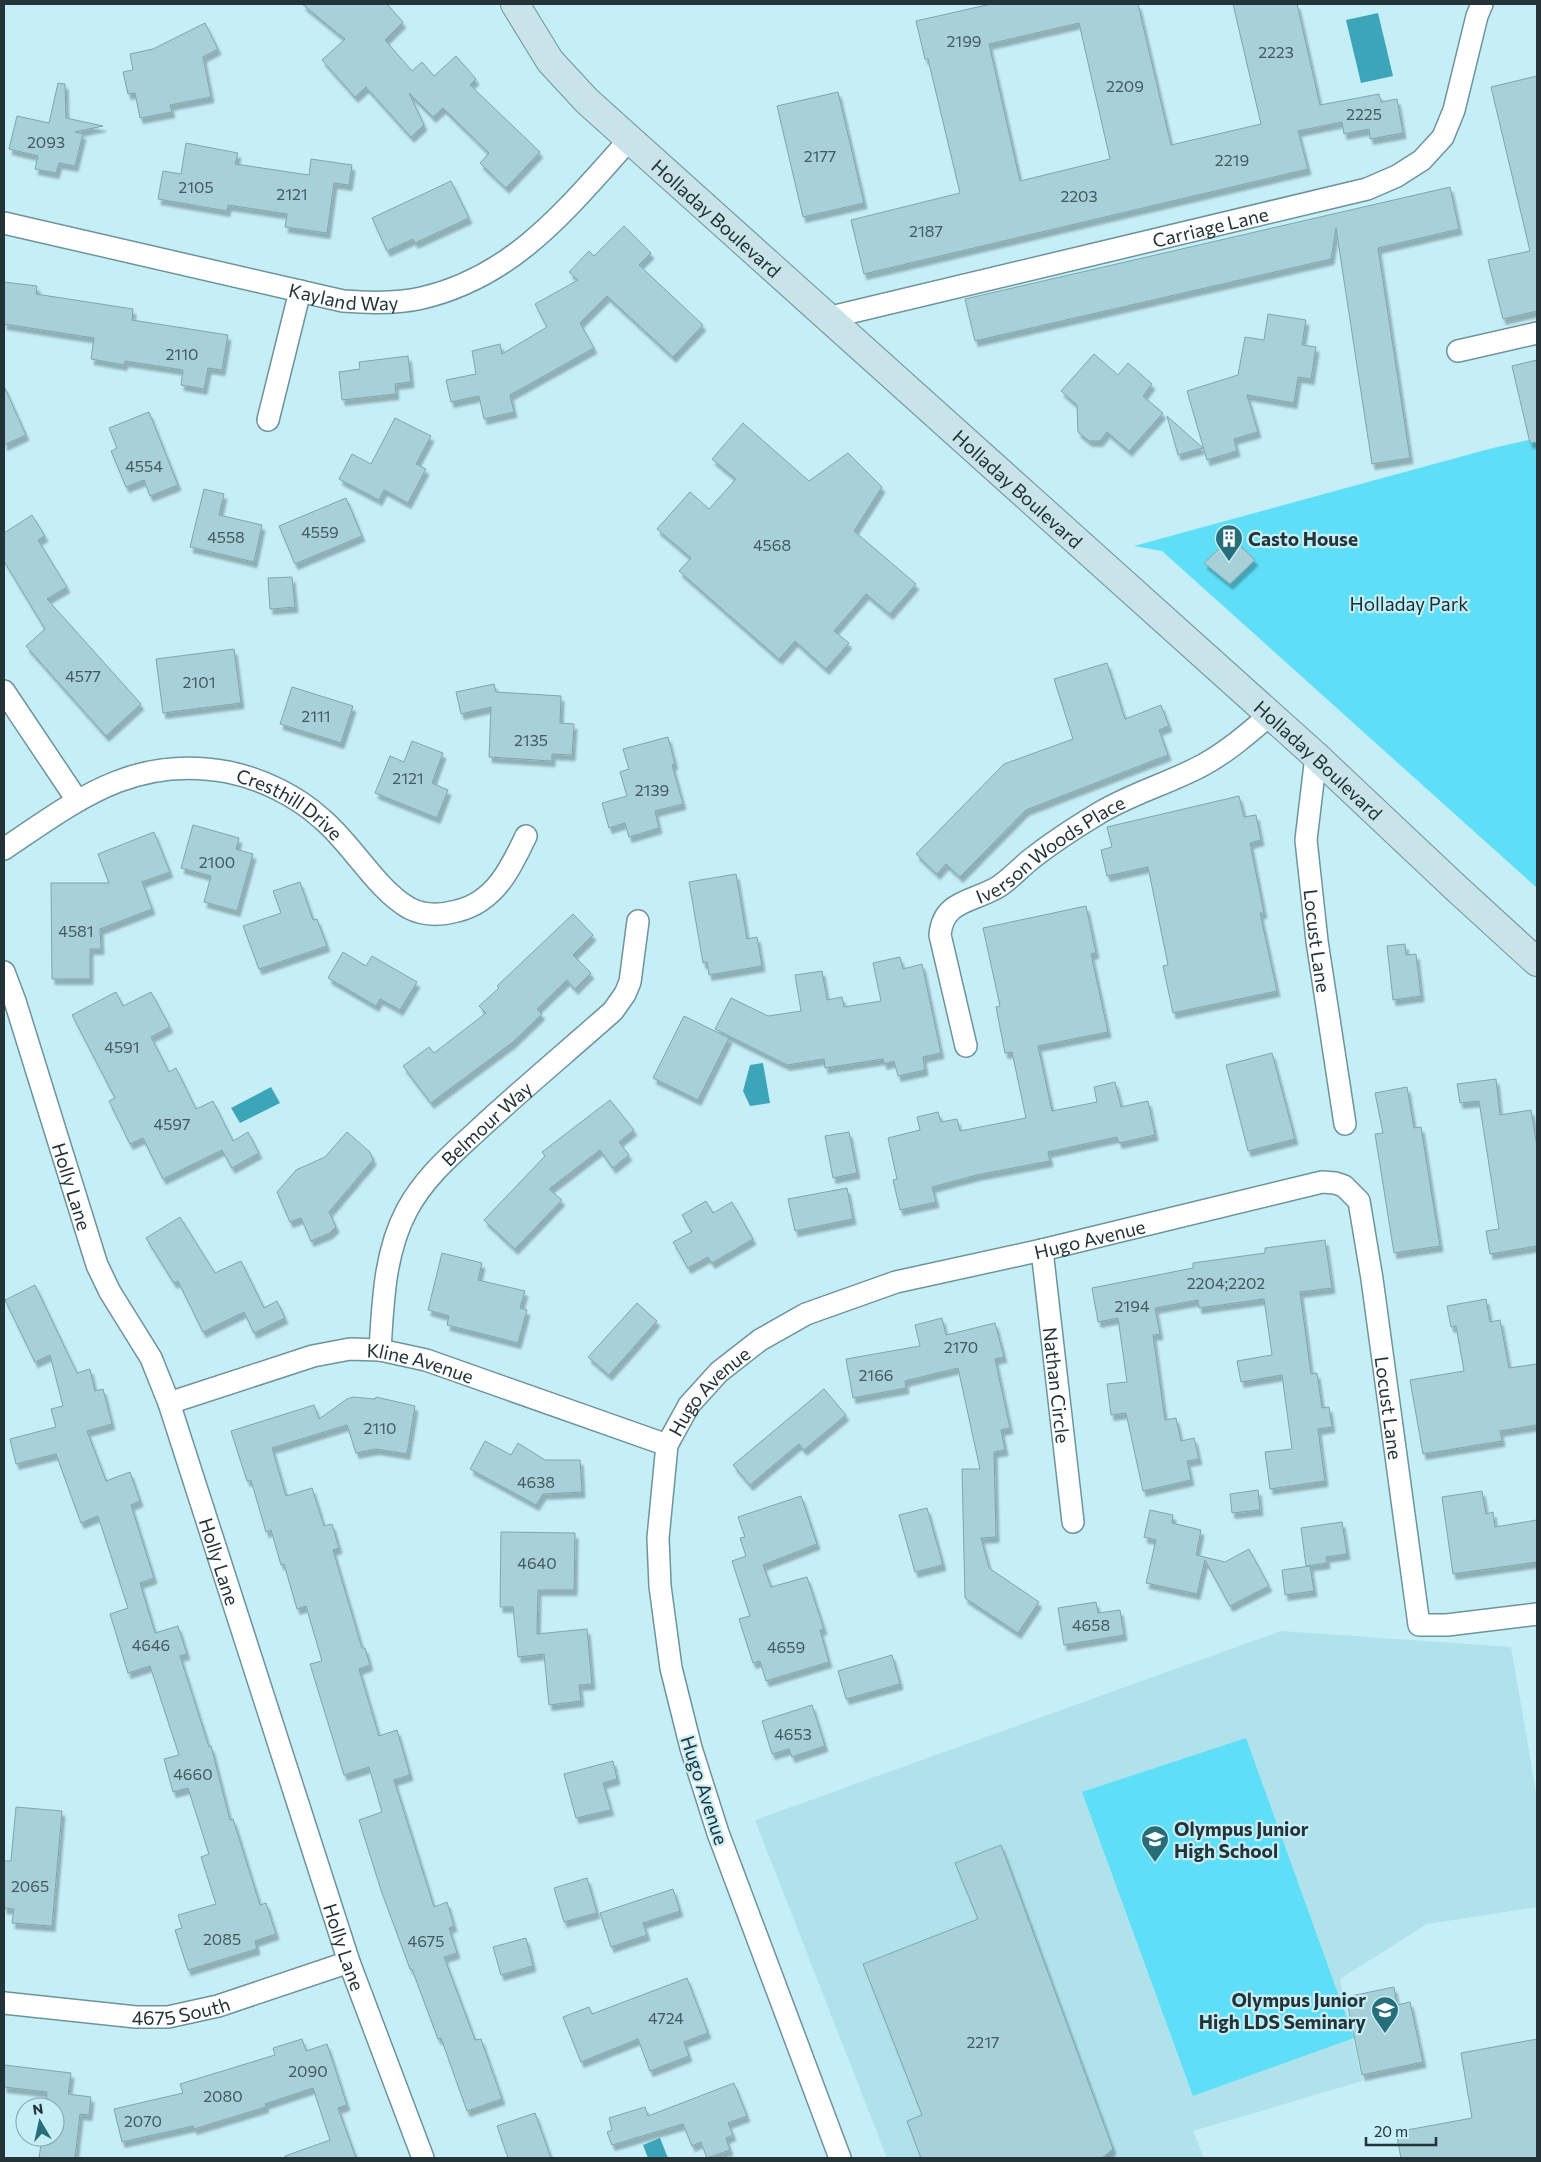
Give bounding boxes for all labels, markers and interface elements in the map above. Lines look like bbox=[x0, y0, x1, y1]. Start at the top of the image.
house number: 2199 bbox=[946, 31, 982, 50]
house number: 2223 bbox=[1258, 42, 1294, 61]
house number: 2209 bbox=[1106, 76, 1144, 95]
house number: 2225 bbox=[1346, 104, 1382, 123]
house number: 2093 bbox=[27, 132, 65, 151]
house number: 2177 bbox=[804, 146, 836, 165]
house number: 2219 bbox=[1215, 150, 1249, 169]
street label: Holladay Boulevard bbox=[647, 154, 786, 282]
house number: 2105 bbox=[178, 177, 214, 196]
house number: 2121 bbox=[276, 184, 308, 203]
house number: 2203 bbox=[1060, 186, 1098, 205]
street label: Carriage Lane bbox=[1150, 202, 1271, 251]
house number: 2187 bbox=[909, 221, 943, 240]
street label: Kayland Way bbox=[287, 277, 399, 314]
house number: 2110 bbox=[166, 344, 199, 363]
street label: Holladay Boulevard bbox=[949, 424, 1088, 552]
house number: 4554 bbox=[125, 456, 163, 475]
house number: 4559 bbox=[301, 522, 339, 541]
building icon: Casto House bbox=[1214, 523, 1244, 562]
house number: 4558 bbox=[207, 527, 245, 546]
place label: Casto House bbox=[1248, 527, 1358, 550]
house number: 4568 bbox=[753, 535, 791, 554]
park label: Holladay Park bbox=[1349, 592, 1469, 615]
house number: 4577 bbox=[65, 666, 101, 685]
house number: 2101 bbox=[183, 672, 216, 691]
street label: Holladay Boulevard bbox=[1250, 695, 1388, 824]
house number: 2111 bbox=[301, 706, 331, 725]
house number: 2135 bbox=[514, 730, 548, 749]
street label: Cresthill Drive bbox=[234, 763, 348, 844]
house number: 2121 bbox=[392, 768, 424, 787]
house number: 2139 bbox=[635, 780, 669, 799]
street label: Iverson Woods Place bbox=[972, 790, 1128, 908]
house number: 2100 bbox=[199, 852, 235, 871]
street label: Locust Lane bbox=[1300, 888, 1336, 994]
house number: 4581 bbox=[58, 921, 94, 940]
house number: 4591 bbox=[104, 1037, 140, 1056]
street label: Belmour Way bbox=[436, 1076, 536, 1170]
house number: 4597 bbox=[154, 1114, 190, 1133]
street label: Holly Lane bbox=[48, 1140, 97, 1233]
street label: Hugo Avenue bbox=[1032, 1214, 1147, 1263]
house number: 2204;2202 bbox=[1187, 1273, 1265, 1292]
house number: 2194 bbox=[1114, 1296, 1150, 1315]
street label: Nathan Circle bbox=[1039, 1326, 1075, 1444]
house number: 2170 bbox=[944, 1337, 978, 1356]
street label: Kline Avenue bbox=[366, 1338, 477, 1387]
street label: Hugo Avenue bbox=[663, 1341, 754, 1440]
street label: Locust Lane bbox=[1371, 1355, 1408, 1461]
house number: 2166 bbox=[858, 1365, 894, 1384]
house number: 2110 bbox=[364, 1418, 397, 1437]
house number: 4638 bbox=[517, 1472, 555, 1491]
street label: Holly Lane bbox=[195, 1515, 245, 1608]
house number: 4640 bbox=[517, 1553, 557, 1572]
house number: 4658 bbox=[1072, 1615, 1110, 1634]
house number: 4646 bbox=[132, 1635, 170, 1654]
house number: 4659 bbox=[767, 1637, 805, 1656]
house number: 4653 bbox=[774, 1724, 812, 1743]
street label: Hugo Avenue bbox=[677, 1733, 733, 1847]
house number: 4660 bbox=[173, 1764, 213, 1783]
place label: Olympus Junior High School bbox=[1174, 1817, 1309, 1862]
school or university icon: Olympus Junior High School bbox=[1140, 1824, 1170, 1863]
house number: 2065 bbox=[11, 1876, 49, 1895]
street label: Holly Lane bbox=[319, 1900, 370, 1994]
house number: 2085 bbox=[203, 1929, 241, 1948]
house number: 4675 bbox=[408, 1931, 444, 1950]
place label: Olympus Junior High LDS Seminary bbox=[1199, 1988, 1367, 2033]
street label: 4675 South bbox=[132, 1991, 233, 2029]
school or university icon: Olympus Junior High LDS Seminary bbox=[1370, 1995, 1400, 2034]
house number: 4724 bbox=[648, 2008, 684, 2027]
house number: 2217 bbox=[966, 2032, 1000, 2051]
house number: 2090 bbox=[288, 2061, 328, 2080]
house number: 2080 bbox=[203, 2086, 243, 2105]
north arrow bbox=[15, 2097, 65, 2147]
text: N bbox=[31, 2099, 44, 2118]
house number: 2070 bbox=[124, 2111, 162, 2130]
scale bar bbox=[1366, 2114, 1436, 2146]
text: 20 m bbox=[1374, 2122, 1408, 2140]

